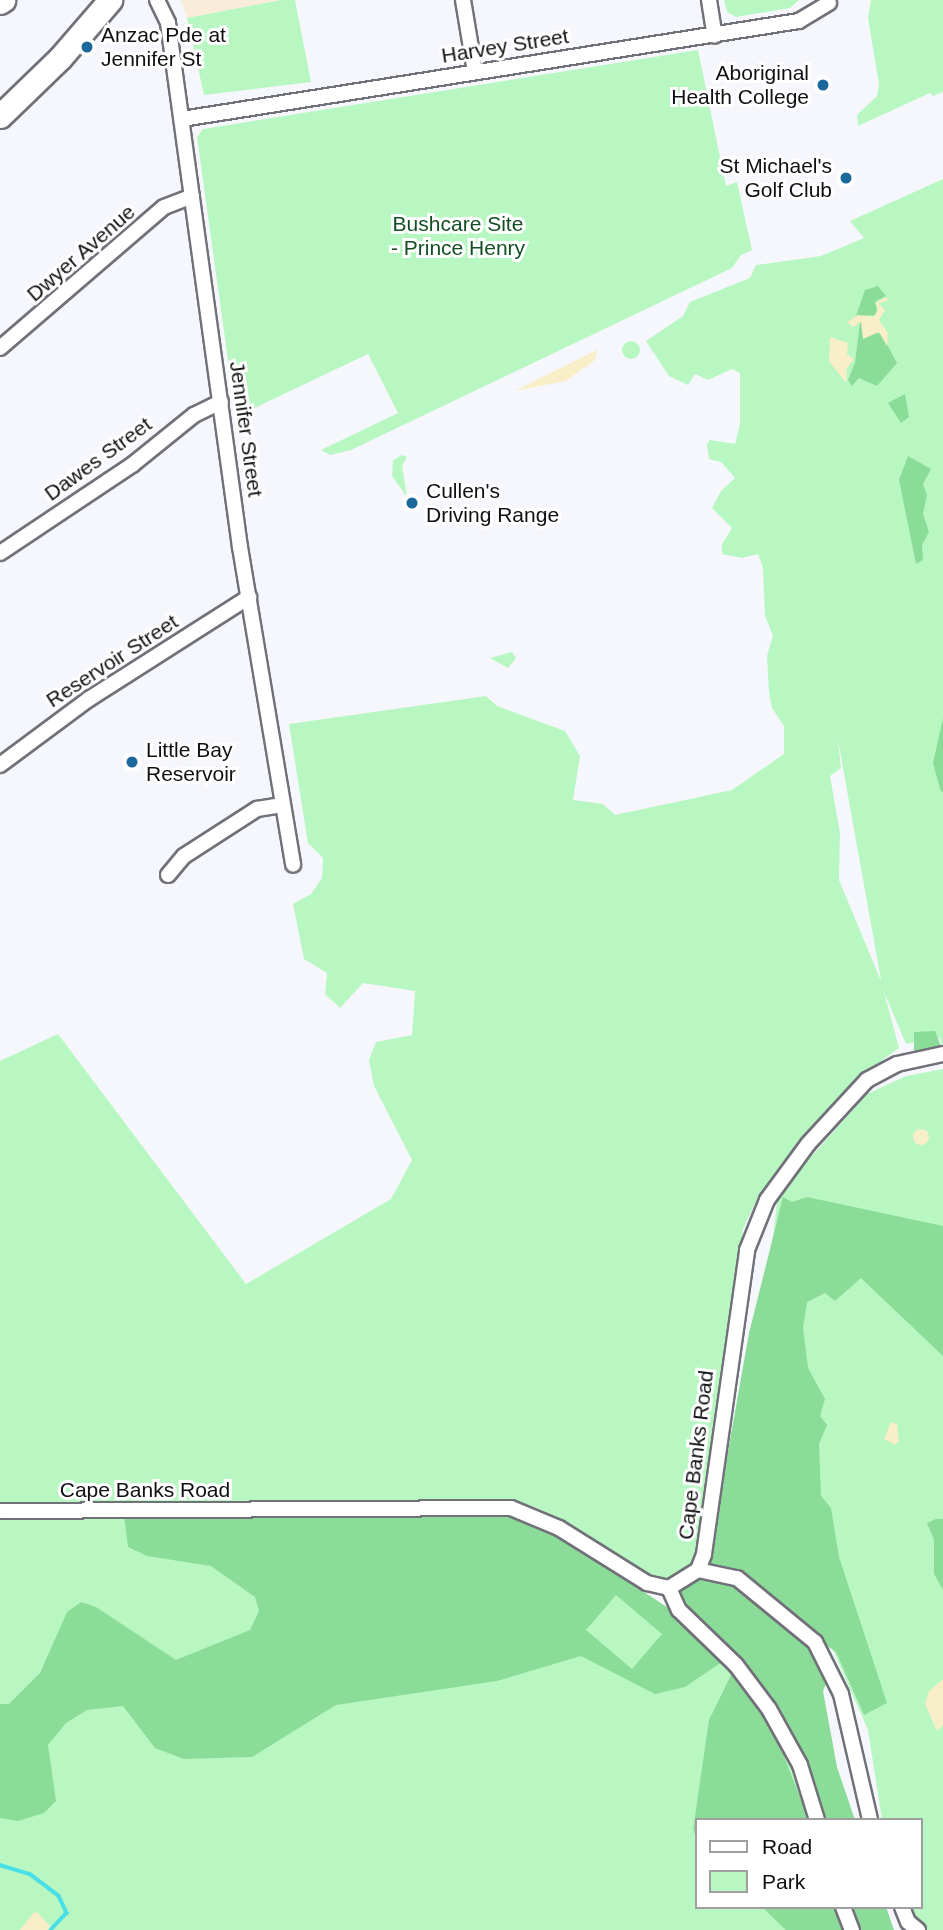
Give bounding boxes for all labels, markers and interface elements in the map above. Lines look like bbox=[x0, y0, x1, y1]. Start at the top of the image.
place label: Anzac Pde at Jennifer St bbox=[101, 22, 226, 72]
street label: Harvey Street bbox=[440, 24, 570, 68]
marker: Anzac Pde at Jennifer St bbox=[79, 39, 95, 55]
place label: Aboriginal Health College bbox=[671, 60, 809, 110]
marker: Aboriginal Health College bbox=[815, 77, 831, 93]
place label: St Michael's Golf Club bbox=[719, 153, 832, 203]
marker: St Michael's Golf Club bbox=[838, 170, 854, 186]
street label: Dwyer Avenue bbox=[21, 199, 141, 307]
park label: Bushcare Site - Prince Henry bbox=[391, 211, 525, 261]
street label: Jennifer Street bbox=[224, 360, 268, 498]
street label: Dawes Street bbox=[40, 412, 156, 506]
place label: Cullen's Driving Range bbox=[426, 478, 559, 528]
marker: Cullen's Driving Range bbox=[404, 495, 420, 511]
street label: Reservoir Street bbox=[42, 609, 182, 713]
place label: Little Bay Reservoir bbox=[146, 737, 236, 787]
marker: Little Bay Reservoir bbox=[124, 754, 140, 770]
street label: Cape Banks Road bbox=[673, 1369, 719, 1541]
street label: Cape Banks Road bbox=[60, 1477, 230, 1503]
legend bbox=[694, 1818, 922, 1909]
text: Road bbox=[762, 1835, 812, 1858]
text: Park bbox=[762, 1870, 805, 1893]

